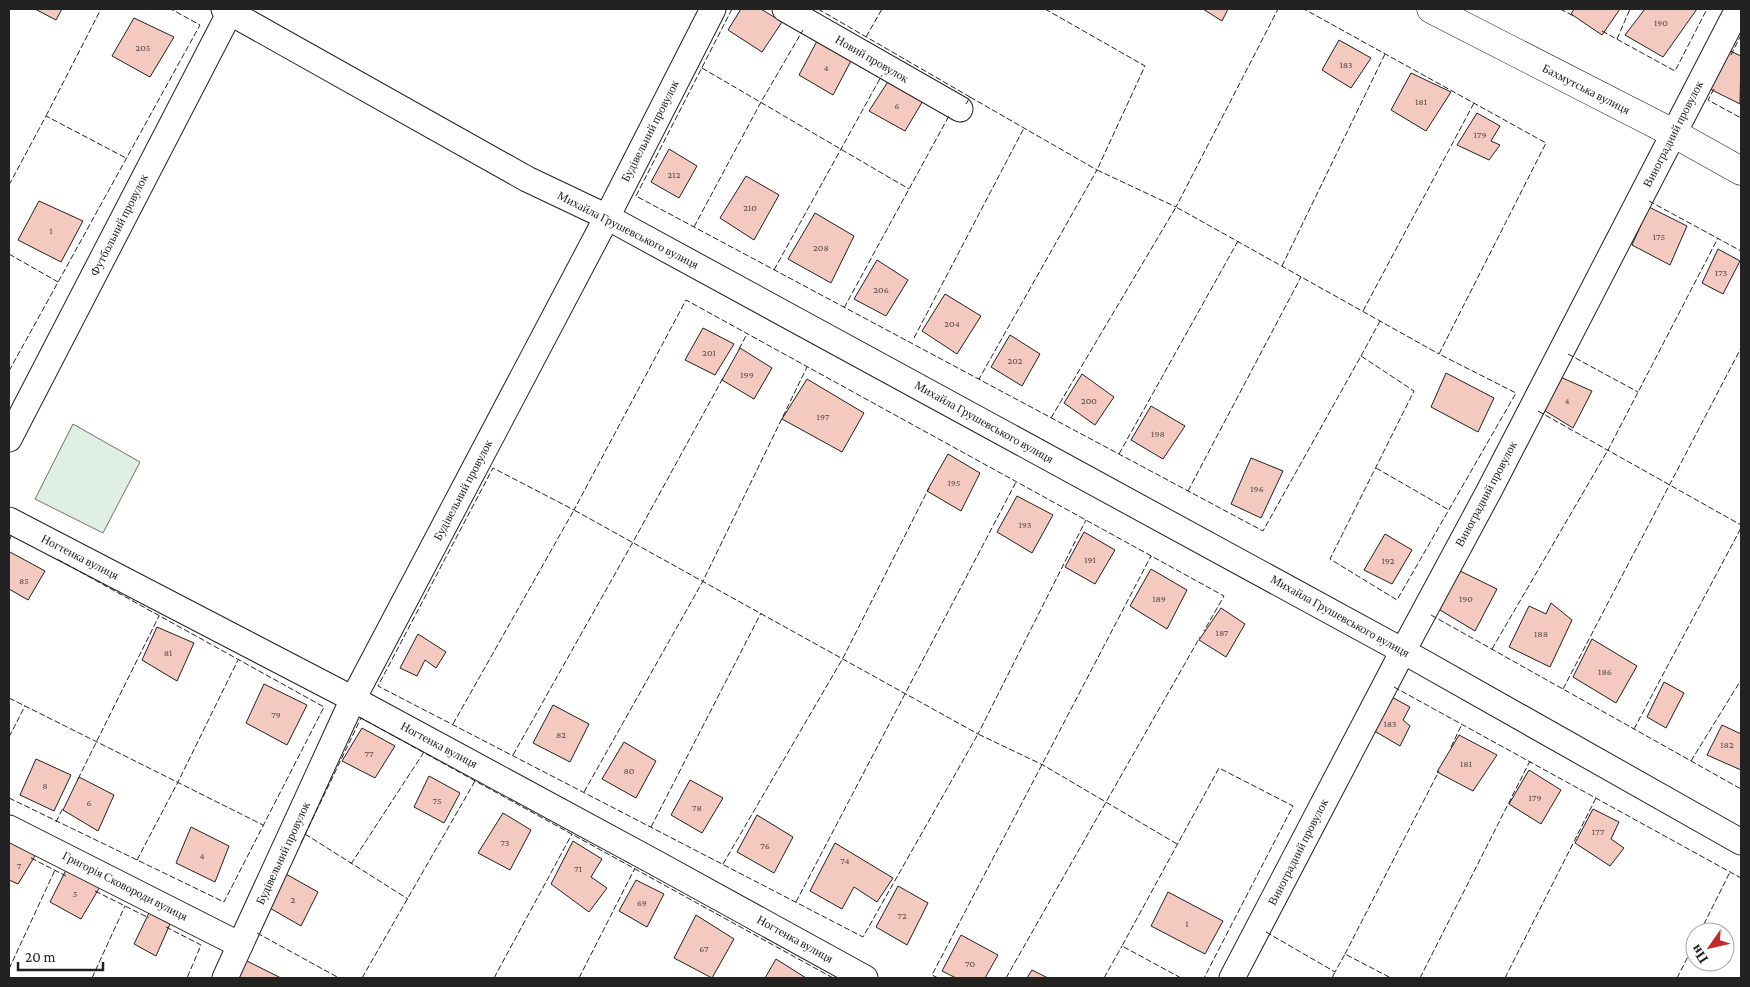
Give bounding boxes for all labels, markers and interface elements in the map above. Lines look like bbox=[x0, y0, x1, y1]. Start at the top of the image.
house number: 190 bbox=[1654, 17, 1668, 28]
street label: Новий провулок bbox=[833, 32, 911, 86]
house number: 205 bbox=[135, 42, 151, 53]
house number: 183 bbox=[1339, 59, 1353, 70]
street label: Бахмутська вулиця bbox=[1540, 61, 1633, 117]
house number: 4 bbox=[823, 62, 829, 73]
street label: Будівельний провулок bbox=[618, 78, 682, 184]
street label: Виноградний провулок bbox=[1640, 78, 1706, 190]
house number: 181 bbox=[1415, 96, 1427, 107]
house number: 6 bbox=[894, 100, 900, 111]
house number: 179 bbox=[1473, 129, 1487, 140]
house number: 212 bbox=[668, 169, 681, 180]
street label: Футбольний провулок bbox=[87, 172, 151, 278]
street label: Михайла Грушевського вулиця bbox=[555, 188, 701, 272]
house number: 210 bbox=[743, 202, 757, 213]
house number: 1 bbox=[49, 225, 53, 236]
house number: 175 bbox=[1653, 231, 1666, 242]
house number: 208 bbox=[813, 242, 829, 253]
house number: 173 bbox=[1715, 267, 1728, 278]
house number: 206 bbox=[873, 284, 889, 295]
house number: 204 bbox=[944, 318, 960, 329]
house number: 201 bbox=[702, 347, 716, 358]
house number: 202 bbox=[1007, 355, 1023, 366]
house number: 199 bbox=[740, 369, 754, 380]
street label: Михайла Грушевського вулиця bbox=[912, 378, 1056, 466]
house number: 200 bbox=[1081, 395, 1097, 406]
house number: 4 bbox=[1564, 395, 1570, 406]
house number: 197 bbox=[817, 411, 830, 422]
house number: 198 bbox=[1151, 428, 1165, 439]
street label: Будівельний провулок bbox=[430, 437, 496, 543]
street label: Виноградний провулок bbox=[1452, 439, 1520, 549]
house number: 195 bbox=[947, 477, 961, 488]
house number: 196 bbox=[1250, 483, 1264, 494]
house number: 193 bbox=[1019, 519, 1032, 530]
street label: Ногтенка вулиця bbox=[39, 531, 121, 583]
house number: 191 bbox=[1084, 554, 1096, 565]
house number: 192 bbox=[1381, 555, 1395, 566]
street label: Михайла Грушевського вулиця bbox=[1268, 572, 1412, 660]
house number: 85 bbox=[19, 575, 29, 586]
house number: 189 bbox=[1152, 593, 1166, 604]
house number: 190 bbox=[1459, 593, 1473, 604]
house number: 187 bbox=[1216, 627, 1229, 638]
house number: 188 bbox=[1534, 628, 1548, 639]
house number: 81 bbox=[164, 647, 172, 658]
house number: 186 bbox=[1598, 666, 1612, 677]
house number: 79 bbox=[271, 709, 281, 720]
house number: 183 bbox=[1383, 718, 1397, 729]
street label: Ногтенка вулиця bbox=[398, 719, 480, 771]
house number: 82 bbox=[556, 729, 566, 740]
house number: 182 bbox=[1720, 739, 1734, 750]
house number: 77 bbox=[364, 748, 374, 759]
house number: 181 bbox=[1460, 758, 1472, 769]
house number: 80 bbox=[623, 765, 635, 776]
house number: 8 bbox=[42, 780, 48, 791]
house number: 179 bbox=[1528, 792, 1542, 803]
house number: 75 bbox=[432, 795, 442, 806]
street label: Виноградний провулок bbox=[1265, 796, 1331, 908]
house number: 6 bbox=[86, 797, 92, 808]
street label: Будівельний провулок bbox=[253, 799, 313, 907]
house number: 78 bbox=[692, 802, 702, 813]
house number: 177 bbox=[1592, 826, 1605, 837]
house number: 73 bbox=[500, 837, 510, 848]
house number: 76 bbox=[760, 840, 770, 851]
street label: Григорія Сковороди вулиця bbox=[60, 848, 190, 924]
house number: 4 bbox=[199, 850, 205, 861]
house number: 74 bbox=[840, 855, 850, 866]
house number: 7 bbox=[17, 860, 22, 871]
house number: 71 bbox=[574, 863, 582, 874]
house number: 5 bbox=[73, 888, 78, 899]
house number: 2 bbox=[291, 894, 296, 905]
house number: 69 bbox=[637, 897, 647, 908]
house number: 72 bbox=[897, 910, 907, 921]
street label: Ногтенка вулиця bbox=[754, 912, 836, 966]
house number: 1 bbox=[1185, 918, 1189, 929]
north arrow bbox=[1685, 922, 1735, 972]
scale bar bbox=[18, 940, 102, 972]
text: Пн bbox=[1687, 942, 1711, 967]
house number: 67 bbox=[699, 943, 709, 954]
text: 20 m bbox=[25, 949, 56, 965]
house number: 70 bbox=[965, 958, 975, 969]

